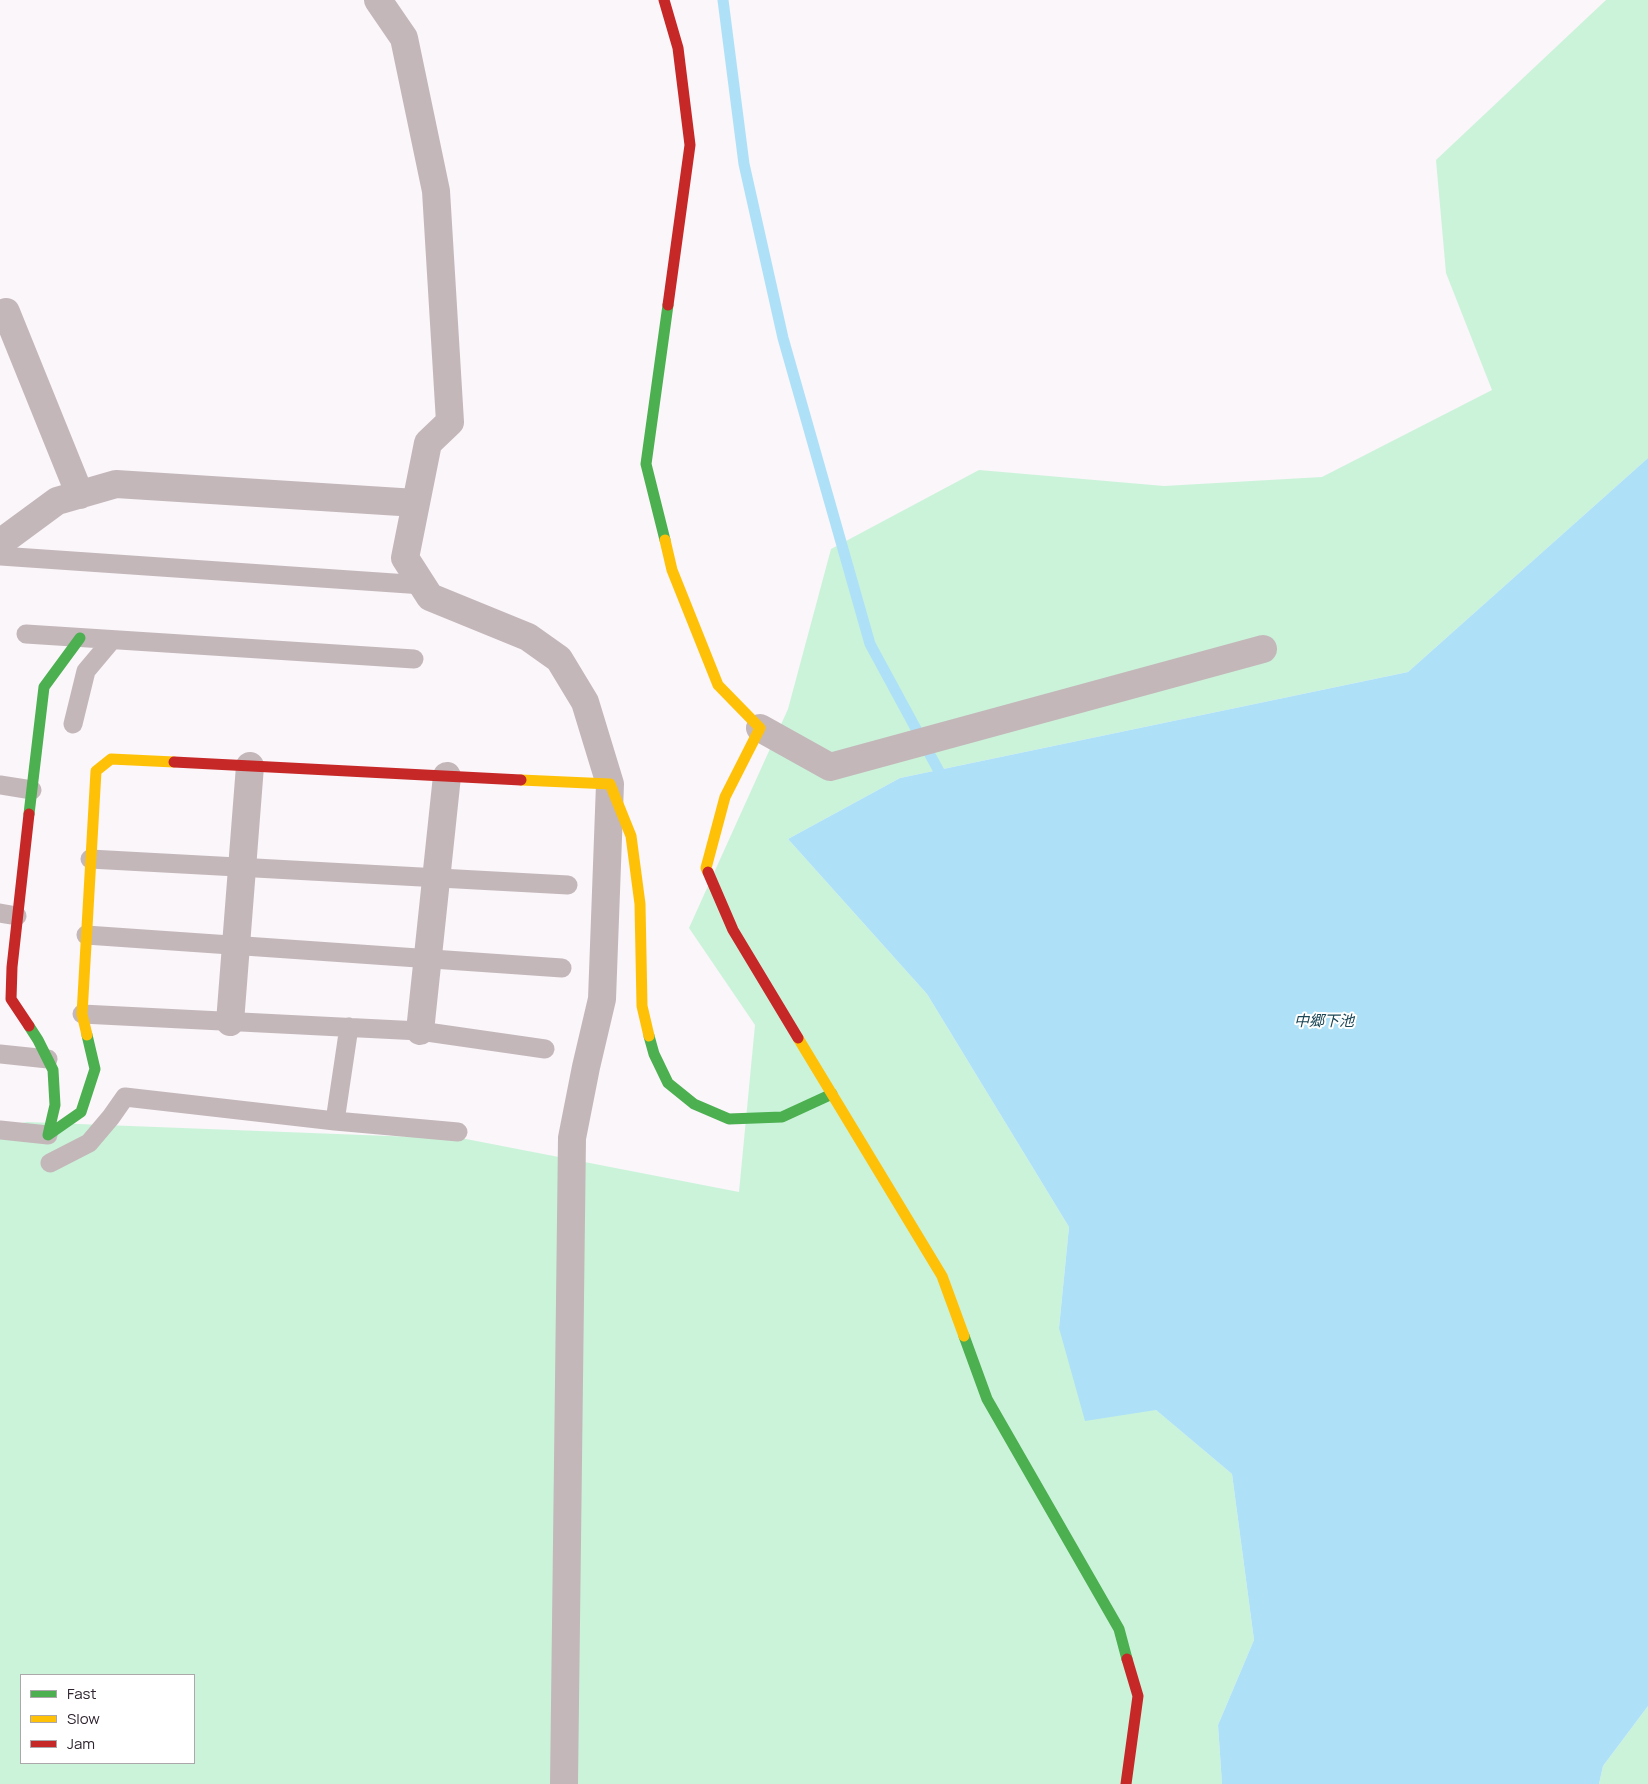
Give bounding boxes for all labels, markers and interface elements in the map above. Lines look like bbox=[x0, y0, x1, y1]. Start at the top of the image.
water label: 中郷下池 bbox=[1294, 1013, 1354, 1031]
legend bbox=[20, 1674, 195, 1764]
text: Fast bbox=[67, 1683, 96, 1704]
text: Slow bbox=[67, 1708, 100, 1729]
text: Jam bbox=[67, 1733, 95, 1754]

